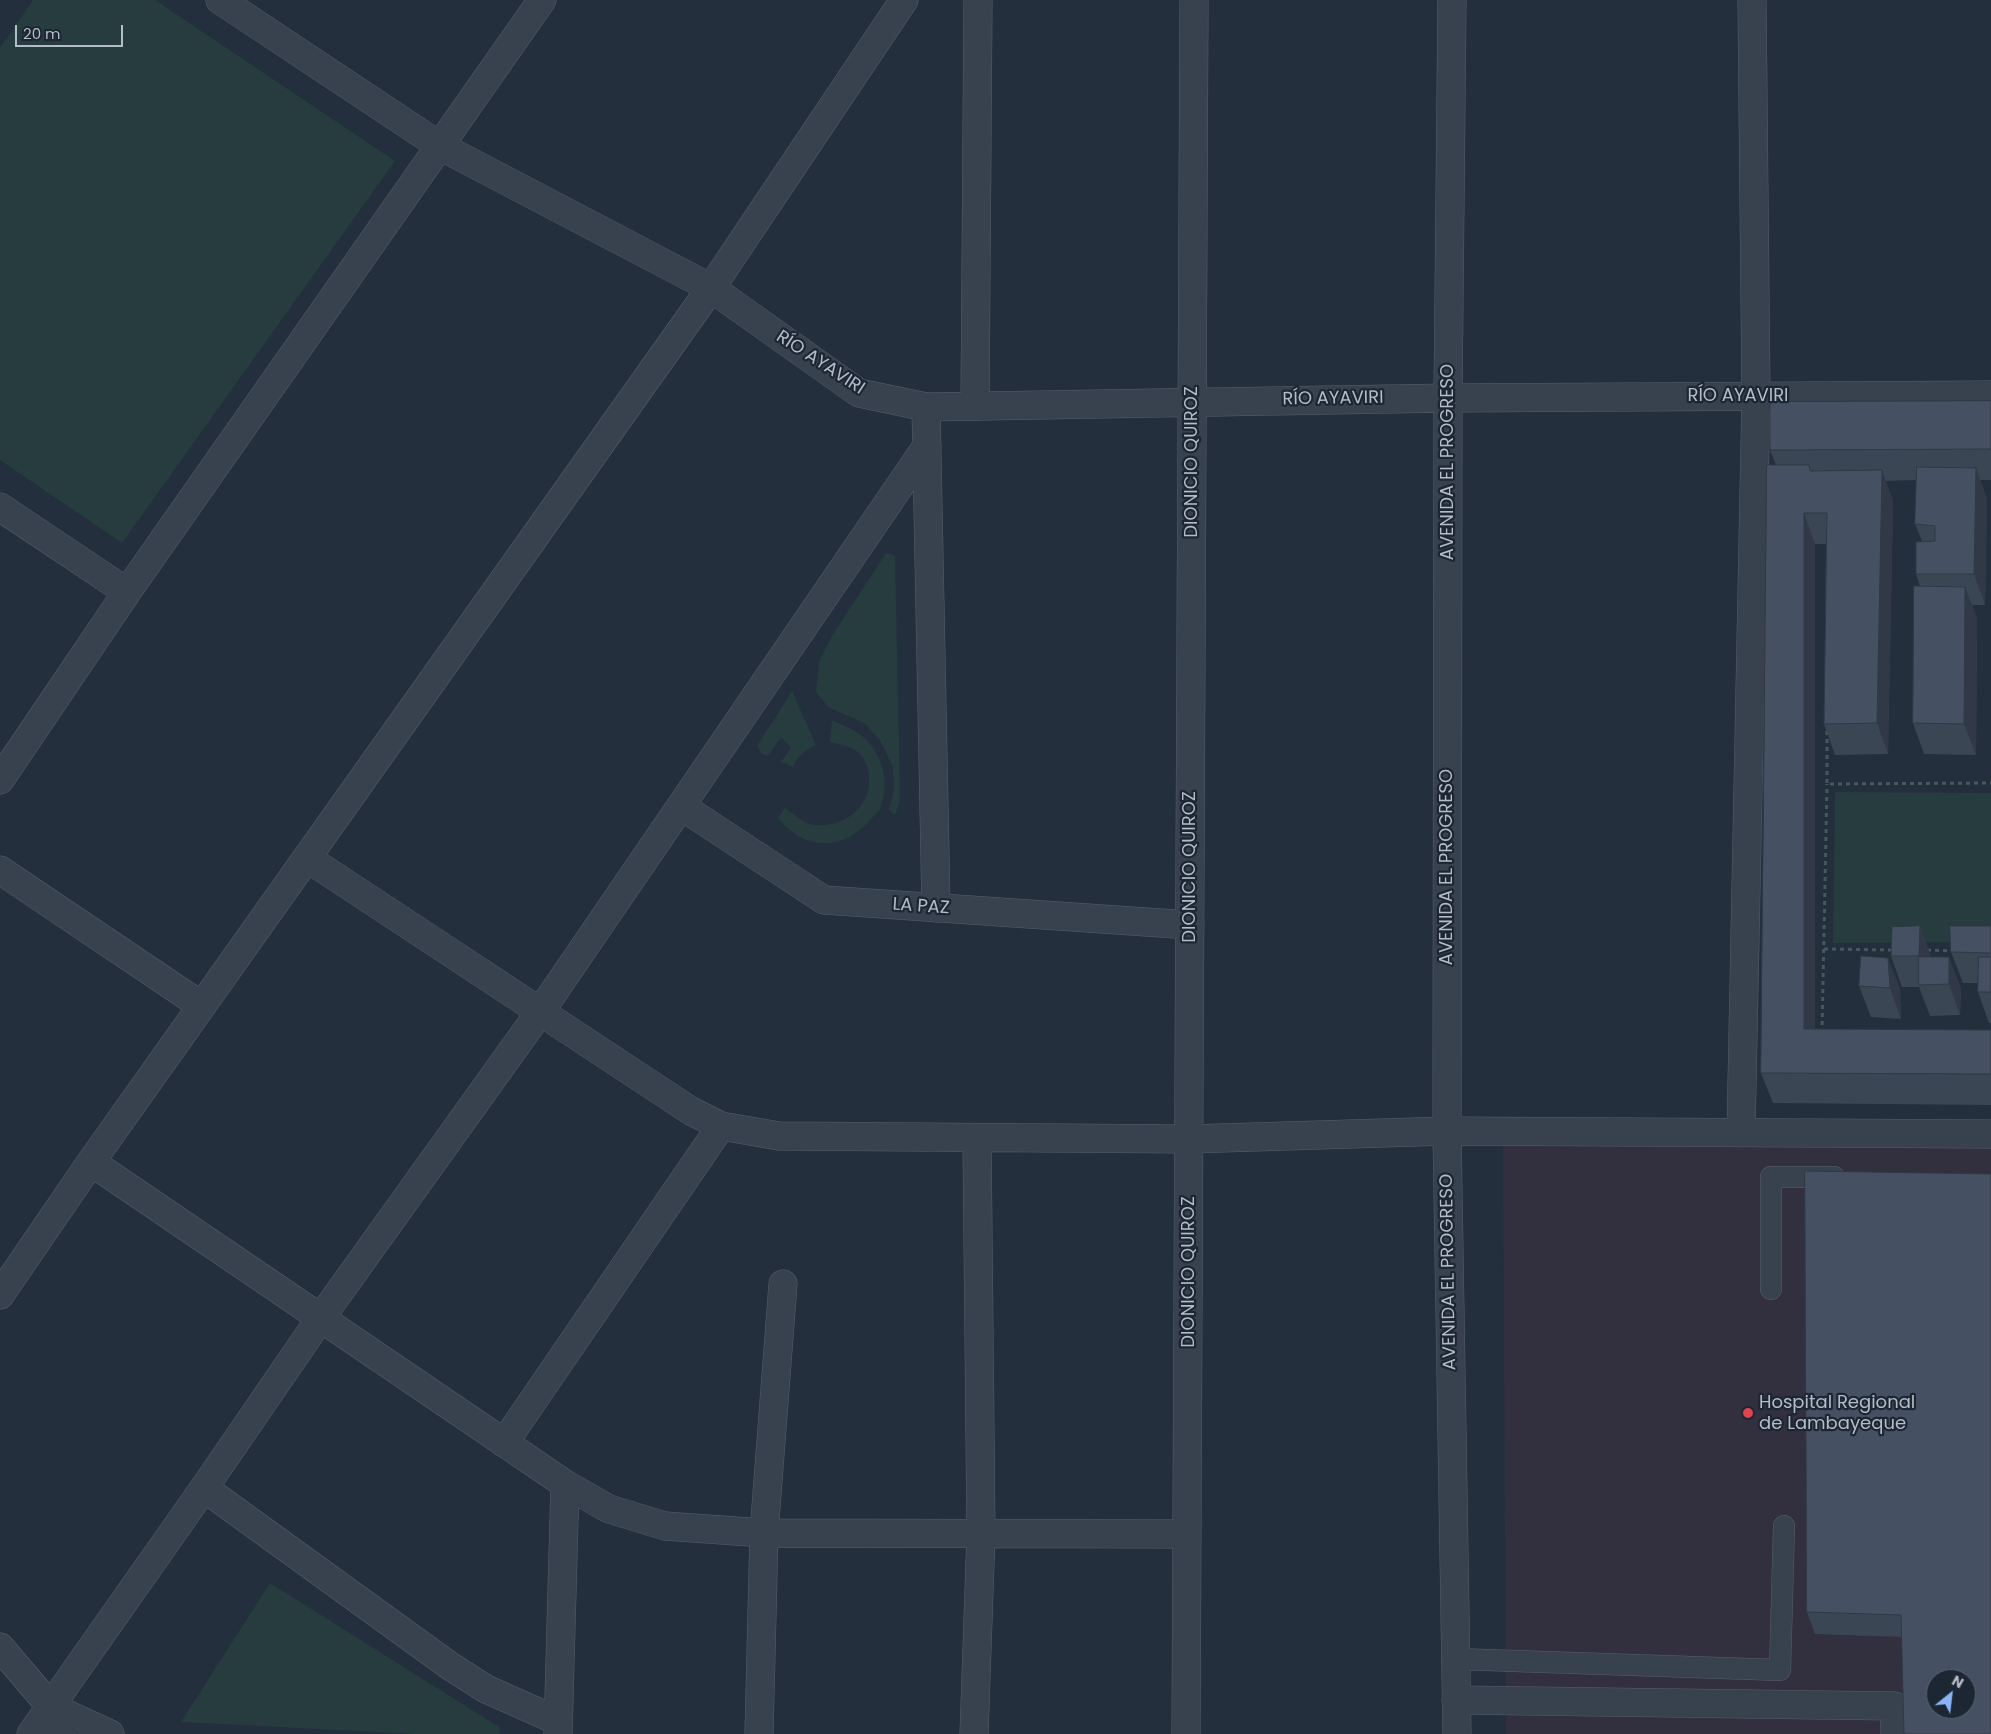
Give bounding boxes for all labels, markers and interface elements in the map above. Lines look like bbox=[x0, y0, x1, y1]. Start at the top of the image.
scale bar bbox=[18, 15, 125, 47]
text: 20 m bbox=[23, 23, 61, 44]
street label: RÍO AYAVIRI bbox=[772, 326, 868, 400]
street label: AVENIDA EL PROGRESO bbox=[1437, 364, 1459, 560]
street label: RÍO AYAVIRI bbox=[1687, 385, 1789, 407]
street label: DIONICIO QUIROZ bbox=[1181, 386, 1203, 538]
street label: RÍO AYAVIRI bbox=[1282, 387, 1384, 411]
street label: AVENIDA EL PROGRESO bbox=[1436, 769, 1458, 965]
street label: DIONICIO QUIROZ bbox=[1179, 791, 1201, 943]
street label: LA PAZ bbox=[892, 894, 950, 920]
street label: AVENIDA EL PROGRESO bbox=[1436, 1174, 1462, 1370]
street label: DIONICIO QUIROZ bbox=[1178, 1196, 1200, 1348]
place label: Hospital Regional de Lambayeque bbox=[1759, 1392, 1915, 1435]
marker: Hospital Regional de Lambayeque bbox=[1741, 1406, 1755, 1420]
north arrow bbox=[1926, 1669, 1976, 1719]
text: N bbox=[1948, 1670, 1967, 1693]

